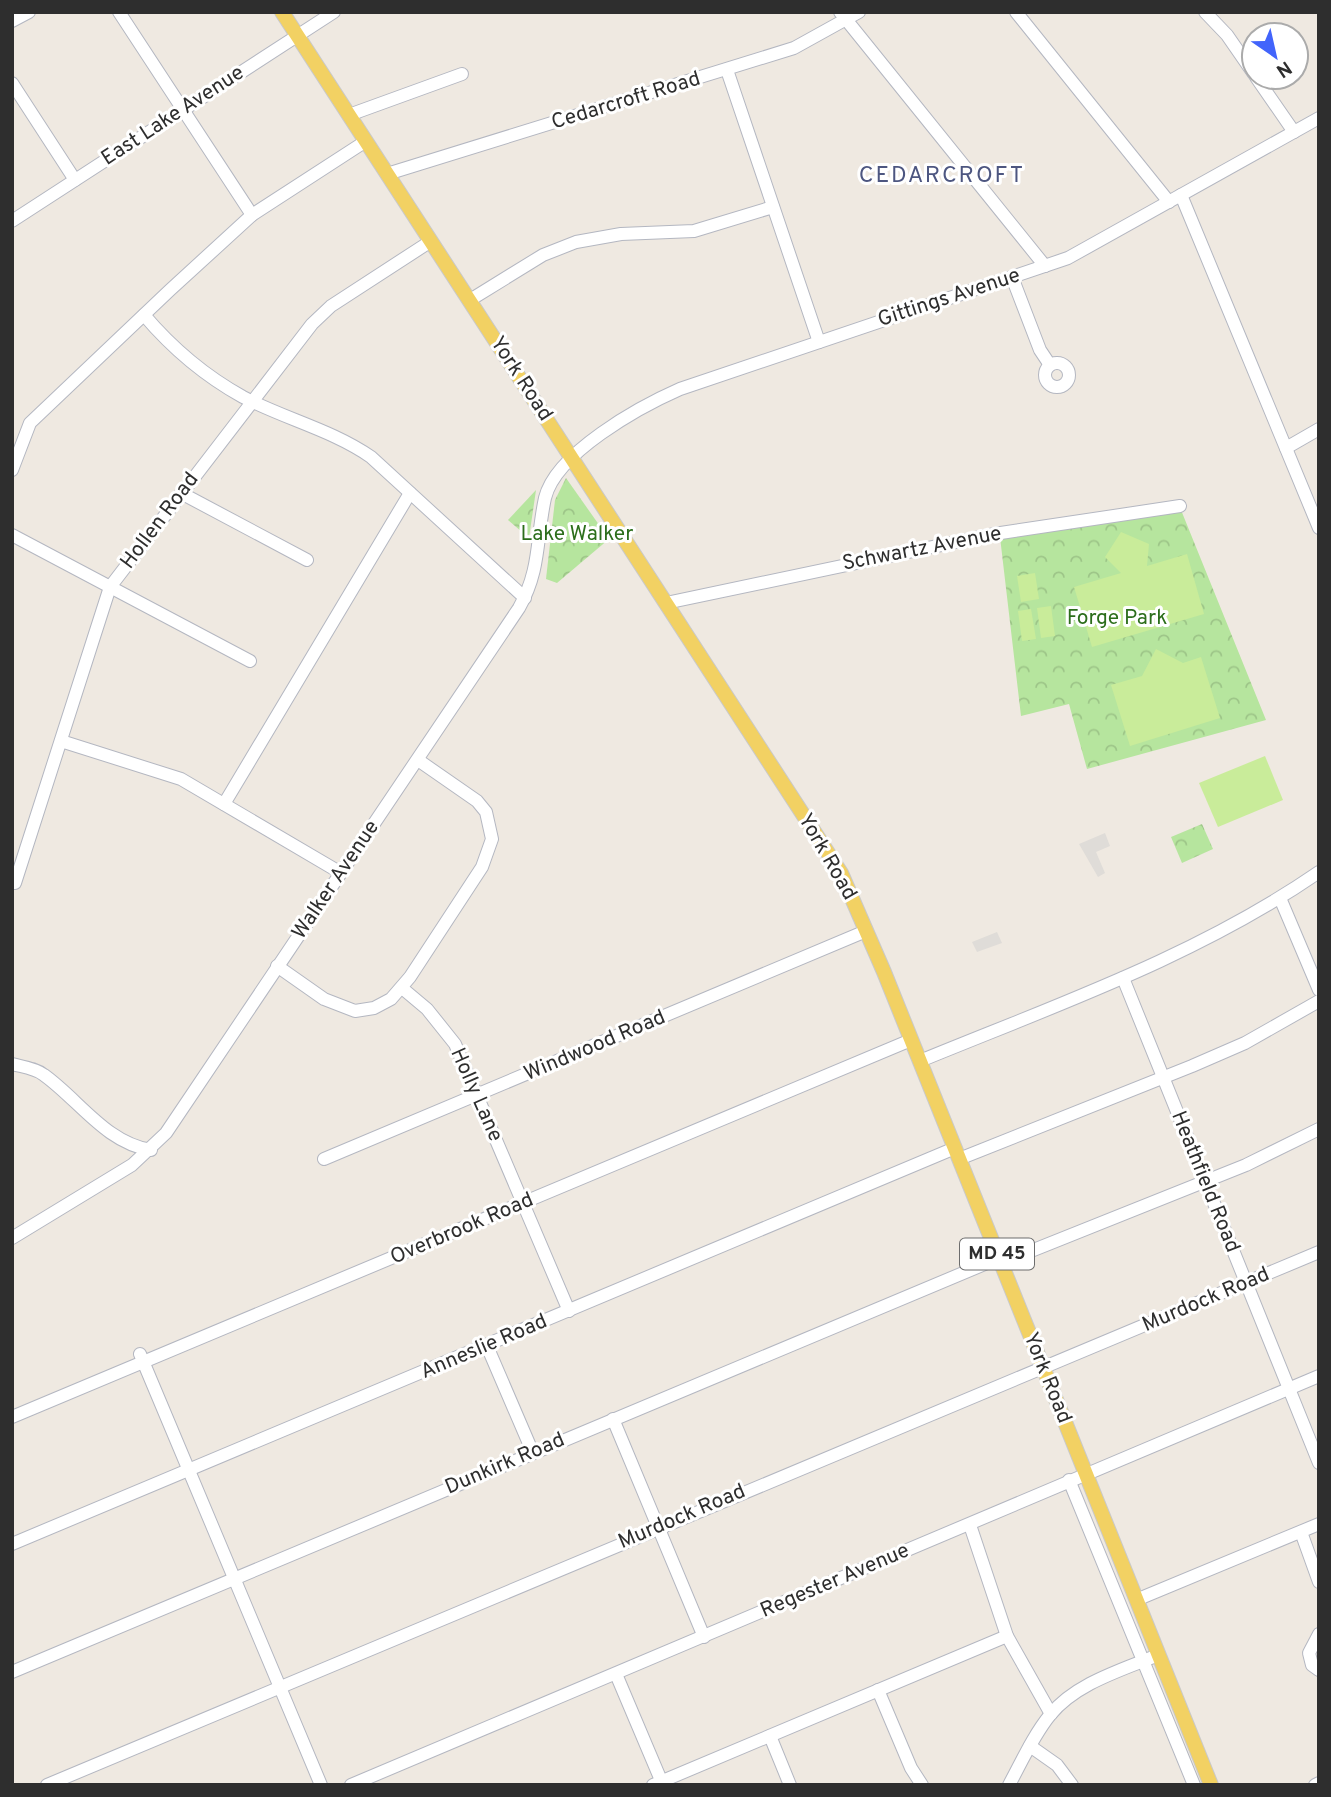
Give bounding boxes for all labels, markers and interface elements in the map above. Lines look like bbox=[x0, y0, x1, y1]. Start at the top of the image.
north arrow bbox=[1240, 21, 1310, 91]
text: N bbox=[1271, 55, 1296, 82]
street label: East Lake Avenue bbox=[96, 60, 250, 172]
street label: Cedarcroft Road bbox=[548, 66, 704, 136]
district label: CEDARCROFT bbox=[859, 162, 1025, 191]
street label: Gittings Avenue bbox=[874, 262, 1024, 334]
street label: York Road bbox=[484, 331, 558, 427]
street label: Hollen Road bbox=[115, 467, 205, 575]
street label: Schwartz Avenue bbox=[840, 520, 1004, 578]
park label: Lake Walker bbox=[521, 521, 633, 548]
park label: Forge Park bbox=[1067, 605, 1167, 632]
street label: York Road bbox=[791, 809, 863, 905]
street label: Walker Avenue bbox=[286, 815, 386, 945]
street label: Windwood Road bbox=[520, 1004, 670, 1088]
street label: Holly Lane bbox=[443, 1044, 509, 1146]
street label: Heathfield Road bbox=[1164, 1107, 1246, 1257]
street label: Overbrook Road bbox=[386, 1187, 538, 1271]
road number: MD 45 bbox=[960, 1238, 1034, 1270]
street label: Murdock Road bbox=[1138, 1261, 1274, 1339]
street label: Anneslie Road bbox=[417, 1308, 551, 1386]
street label: York Road bbox=[1017, 1329, 1077, 1427]
street label: Dunkirk Road bbox=[441, 1427, 569, 1501]
street label: Murdock Road bbox=[614, 1478, 750, 1556]
street label: Regester Avenue bbox=[756, 1537, 914, 1625]

